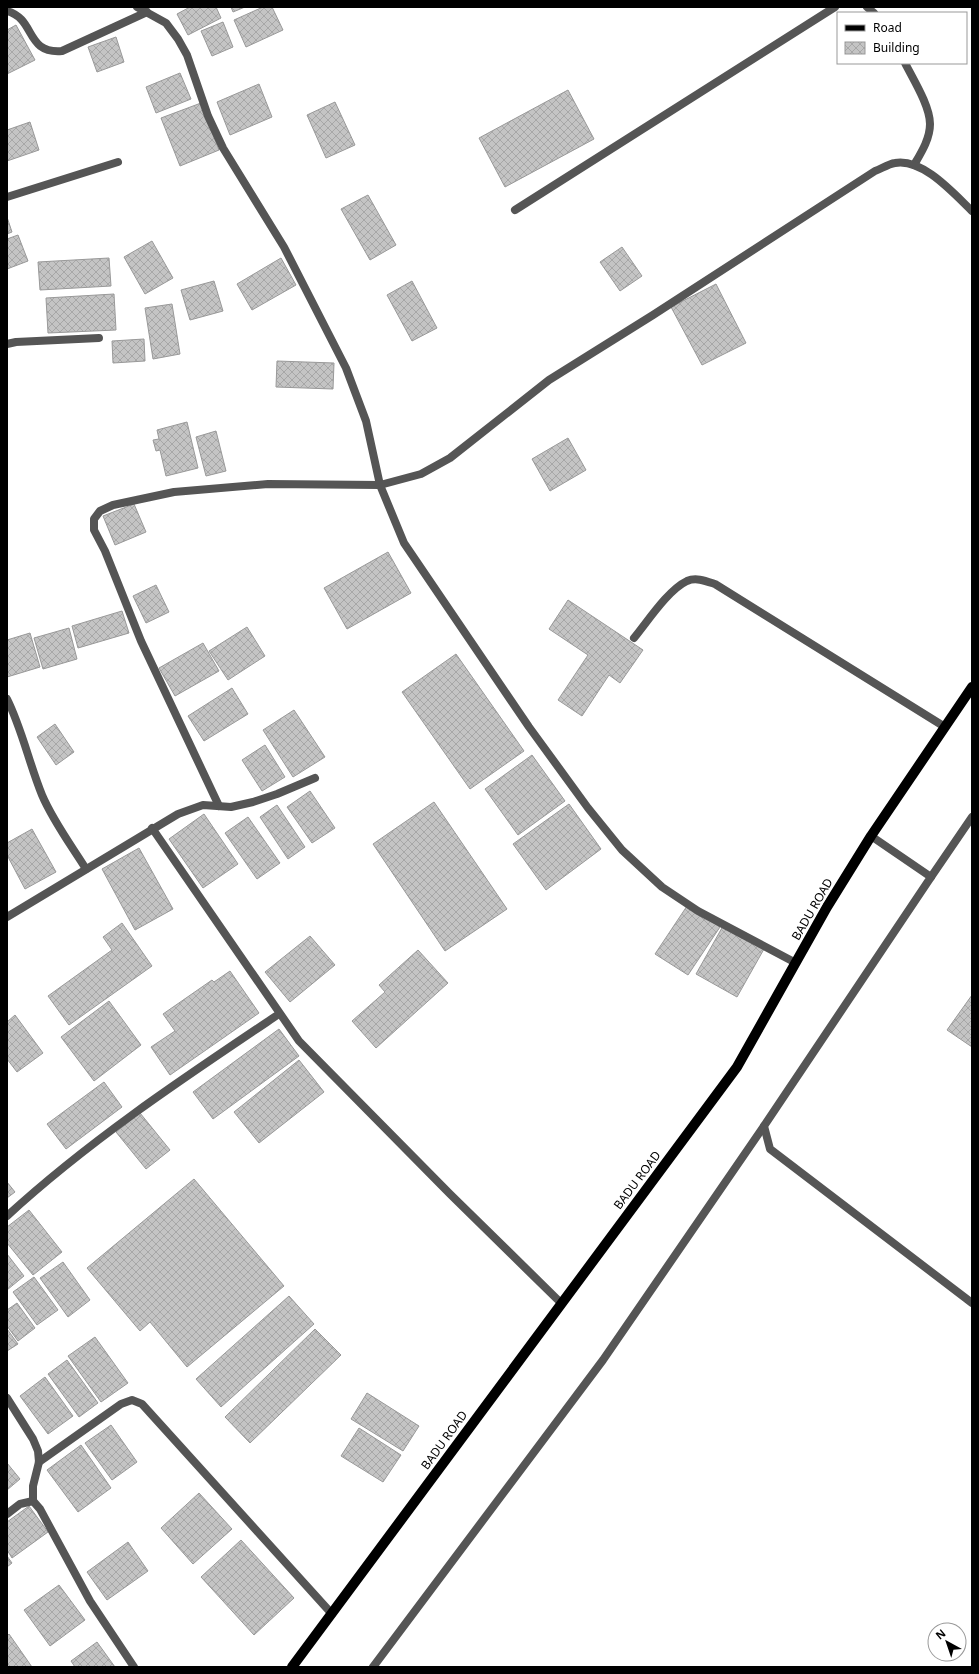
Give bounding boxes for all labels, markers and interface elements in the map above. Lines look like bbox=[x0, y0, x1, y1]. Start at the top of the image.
legend bbox=[837, 12, 967, 64]
text: Road bbox=[873, 19, 902, 36]
text: Building bbox=[873, 39, 920, 56]
street label: BADU ROAD bbox=[787, 875, 837, 943]
street label: BADU ROAD bbox=[609, 1147, 665, 1213]
street label: BADU ROAD bbox=[417, 1407, 471, 1473]
north arrow bbox=[927, 1622, 967, 1662]
text: N bbox=[932, 1625, 949, 1643]

